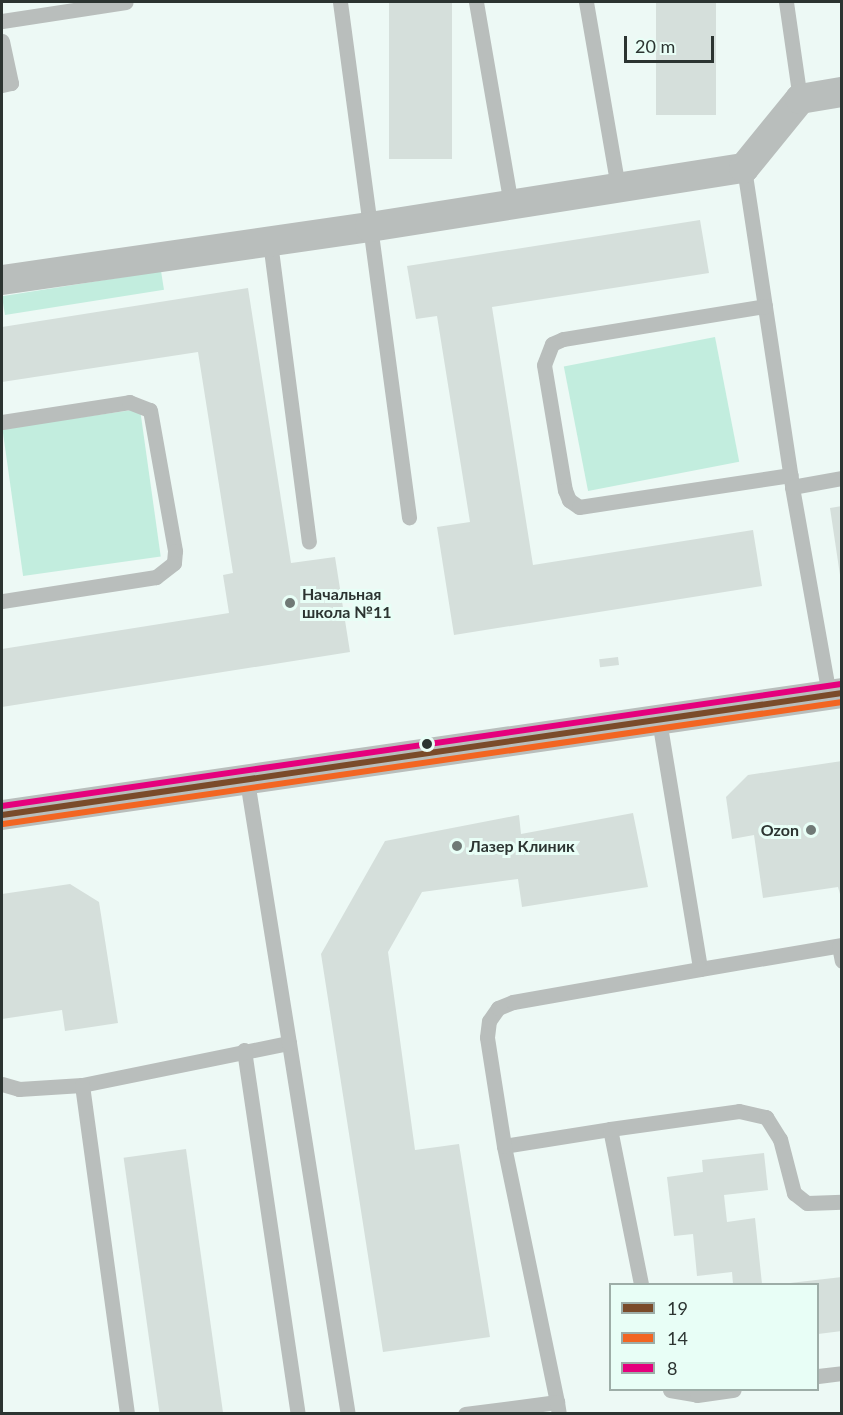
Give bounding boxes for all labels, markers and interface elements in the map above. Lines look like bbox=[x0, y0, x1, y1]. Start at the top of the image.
scale bar bbox=[627, 24, 717, 62]
text: 20 m bbox=[635, 35, 675, 57]
place label: Начальная школа №11 bbox=[302, 584, 392, 622]
marker: Начальная школа №11 bbox=[283, 596, 297, 610]
unlabelled marker bbox=[421, 738, 433, 750]
place label: Ozon bbox=[761, 820, 799, 840]
marker: Ozon bbox=[804, 823, 818, 837]
place label: Лазер Клиник bbox=[469, 836, 575, 856]
marker: Лазер Клиник bbox=[450, 839, 464, 853]
legend bbox=[609, 1283, 819, 1391]
text: 19 bbox=[667, 1297, 688, 1319]
text: 14 bbox=[667, 1327, 688, 1349]
text: 8 bbox=[667, 1357, 677, 1379]

